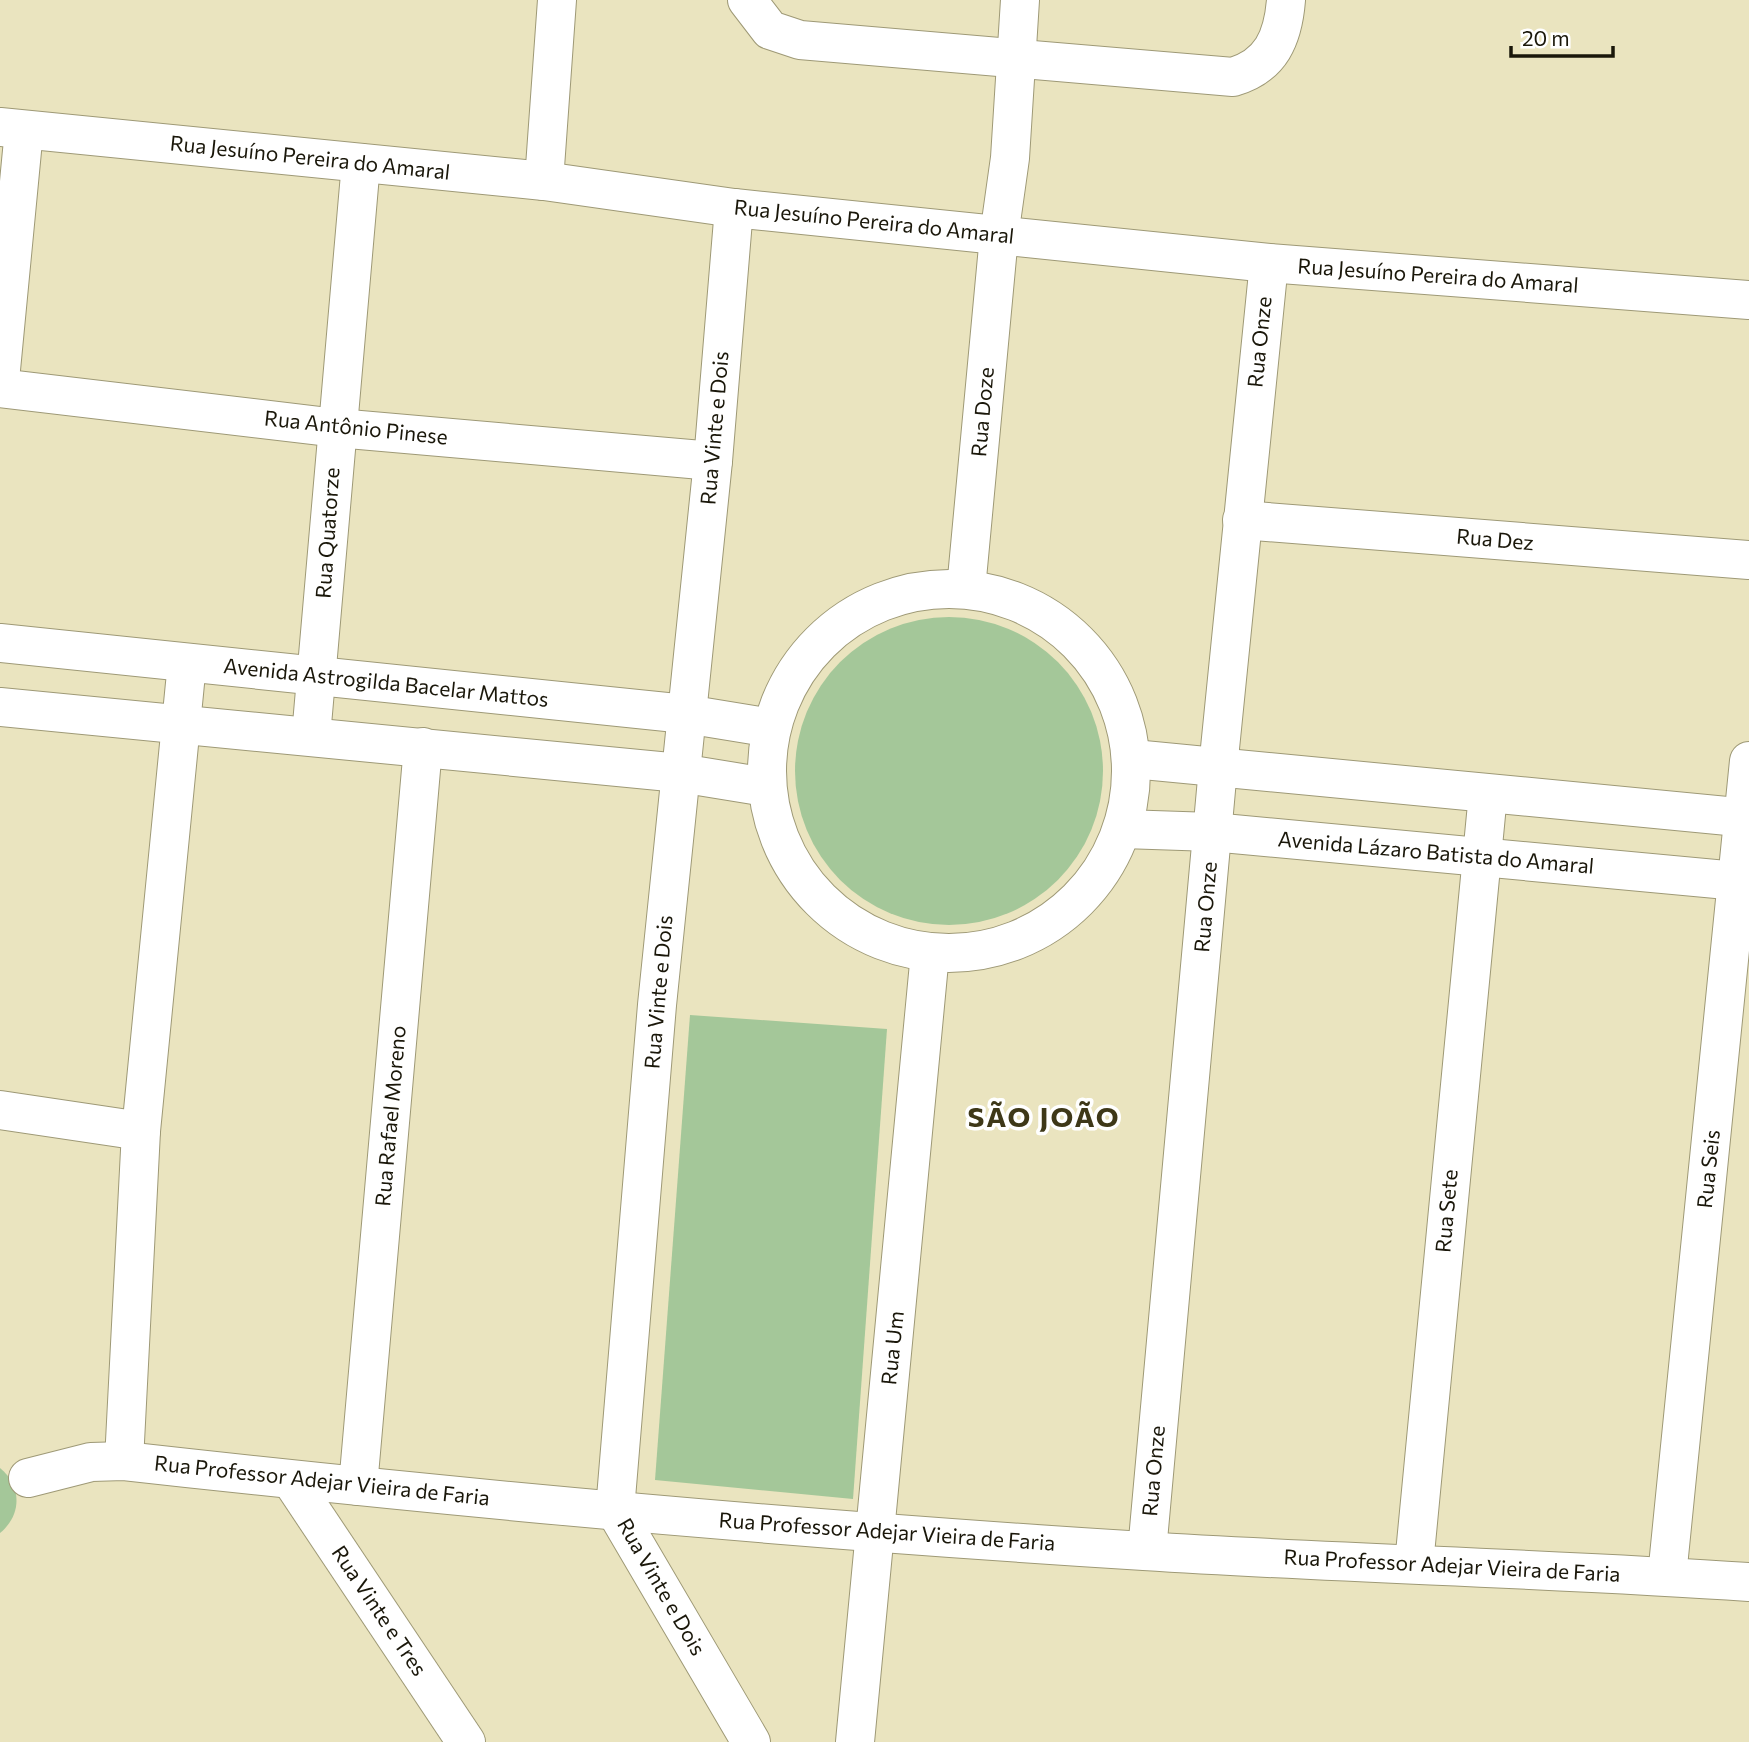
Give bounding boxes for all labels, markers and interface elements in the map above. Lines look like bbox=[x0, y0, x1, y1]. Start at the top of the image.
scale bar bbox=[1511, 14, 1612, 58]
text: 20 m bbox=[1522, 25, 1570, 50]
street label: Rua Jesuíno Pereira do Amaral bbox=[169, 129, 452, 184]
street label: Rua Jesuíno Pereira do Amaral bbox=[733, 193, 1016, 248]
street label: Rua Jesuíno Pereira do Amaral bbox=[1297, 252, 1580, 297]
street label: Rua Onze bbox=[1241, 295, 1276, 389]
street label: Rua Vinte e Dois bbox=[694, 350, 733, 506]
street label: Rua Doze bbox=[965, 366, 998, 458]
street label: Rua Antônio Pinese bbox=[263, 404, 449, 449]
street label: Rua Quatorze bbox=[309, 466, 344, 599]
street label: Rua Dez bbox=[1455, 523, 1535, 554]
street label: Avenida Astrogilda Bacelar Mattos bbox=[222, 652, 550, 711]
street label: Avenida Lázaro Batista do Amaral bbox=[1277, 825, 1595, 878]
street label: Rua Onze bbox=[1188, 860, 1221, 953]
street label: Rua Vinte e Dois bbox=[638, 914, 677, 1070]
street label: Rua Rafael Moreno bbox=[369, 1024, 410, 1207]
district label: SÃO JOÃO bbox=[967, 1099, 1121, 1133]
street label: Rua Seis bbox=[1691, 1128, 1724, 1209]
street label: Rua Sete bbox=[1429, 1168, 1462, 1254]
street label: Rua Um bbox=[875, 1310, 908, 1386]
street label: Rua Onze bbox=[1136, 1424, 1169, 1517]
street label: Rua Professor Adejar Vieira de Faria bbox=[153, 1449, 491, 1510]
street label: Rua Professor Adejar Vieira de Faria bbox=[718, 1506, 1056, 1555]
street label: Rua Vinte e Dois bbox=[613, 1513, 712, 1659]
street label: Rua Vinte e Tres bbox=[328, 1540, 433, 1680]
street label: Rua Professor Adejar Vieira de Faria bbox=[1283, 1543, 1621, 1586]

